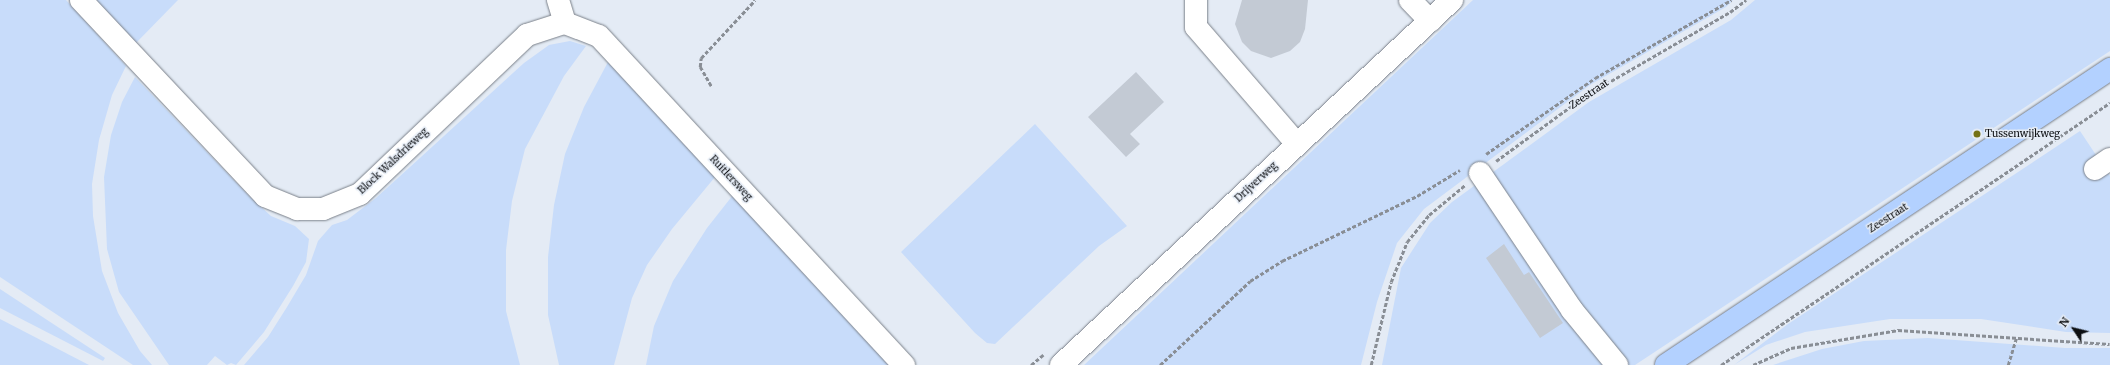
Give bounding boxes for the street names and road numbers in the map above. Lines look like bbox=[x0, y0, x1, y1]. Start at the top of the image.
street label: Zeestraat bbox=[1567, 76, 1611, 112]
street label: Block Walsdrieweg bbox=[356, 125, 430, 197]
street label: Ruitlersweg bbox=[707, 153, 755, 203]
street label: Drijverweg bbox=[1232, 159, 1280, 205]
street label: Zeestraat bbox=[1866, 201, 1910, 235]

